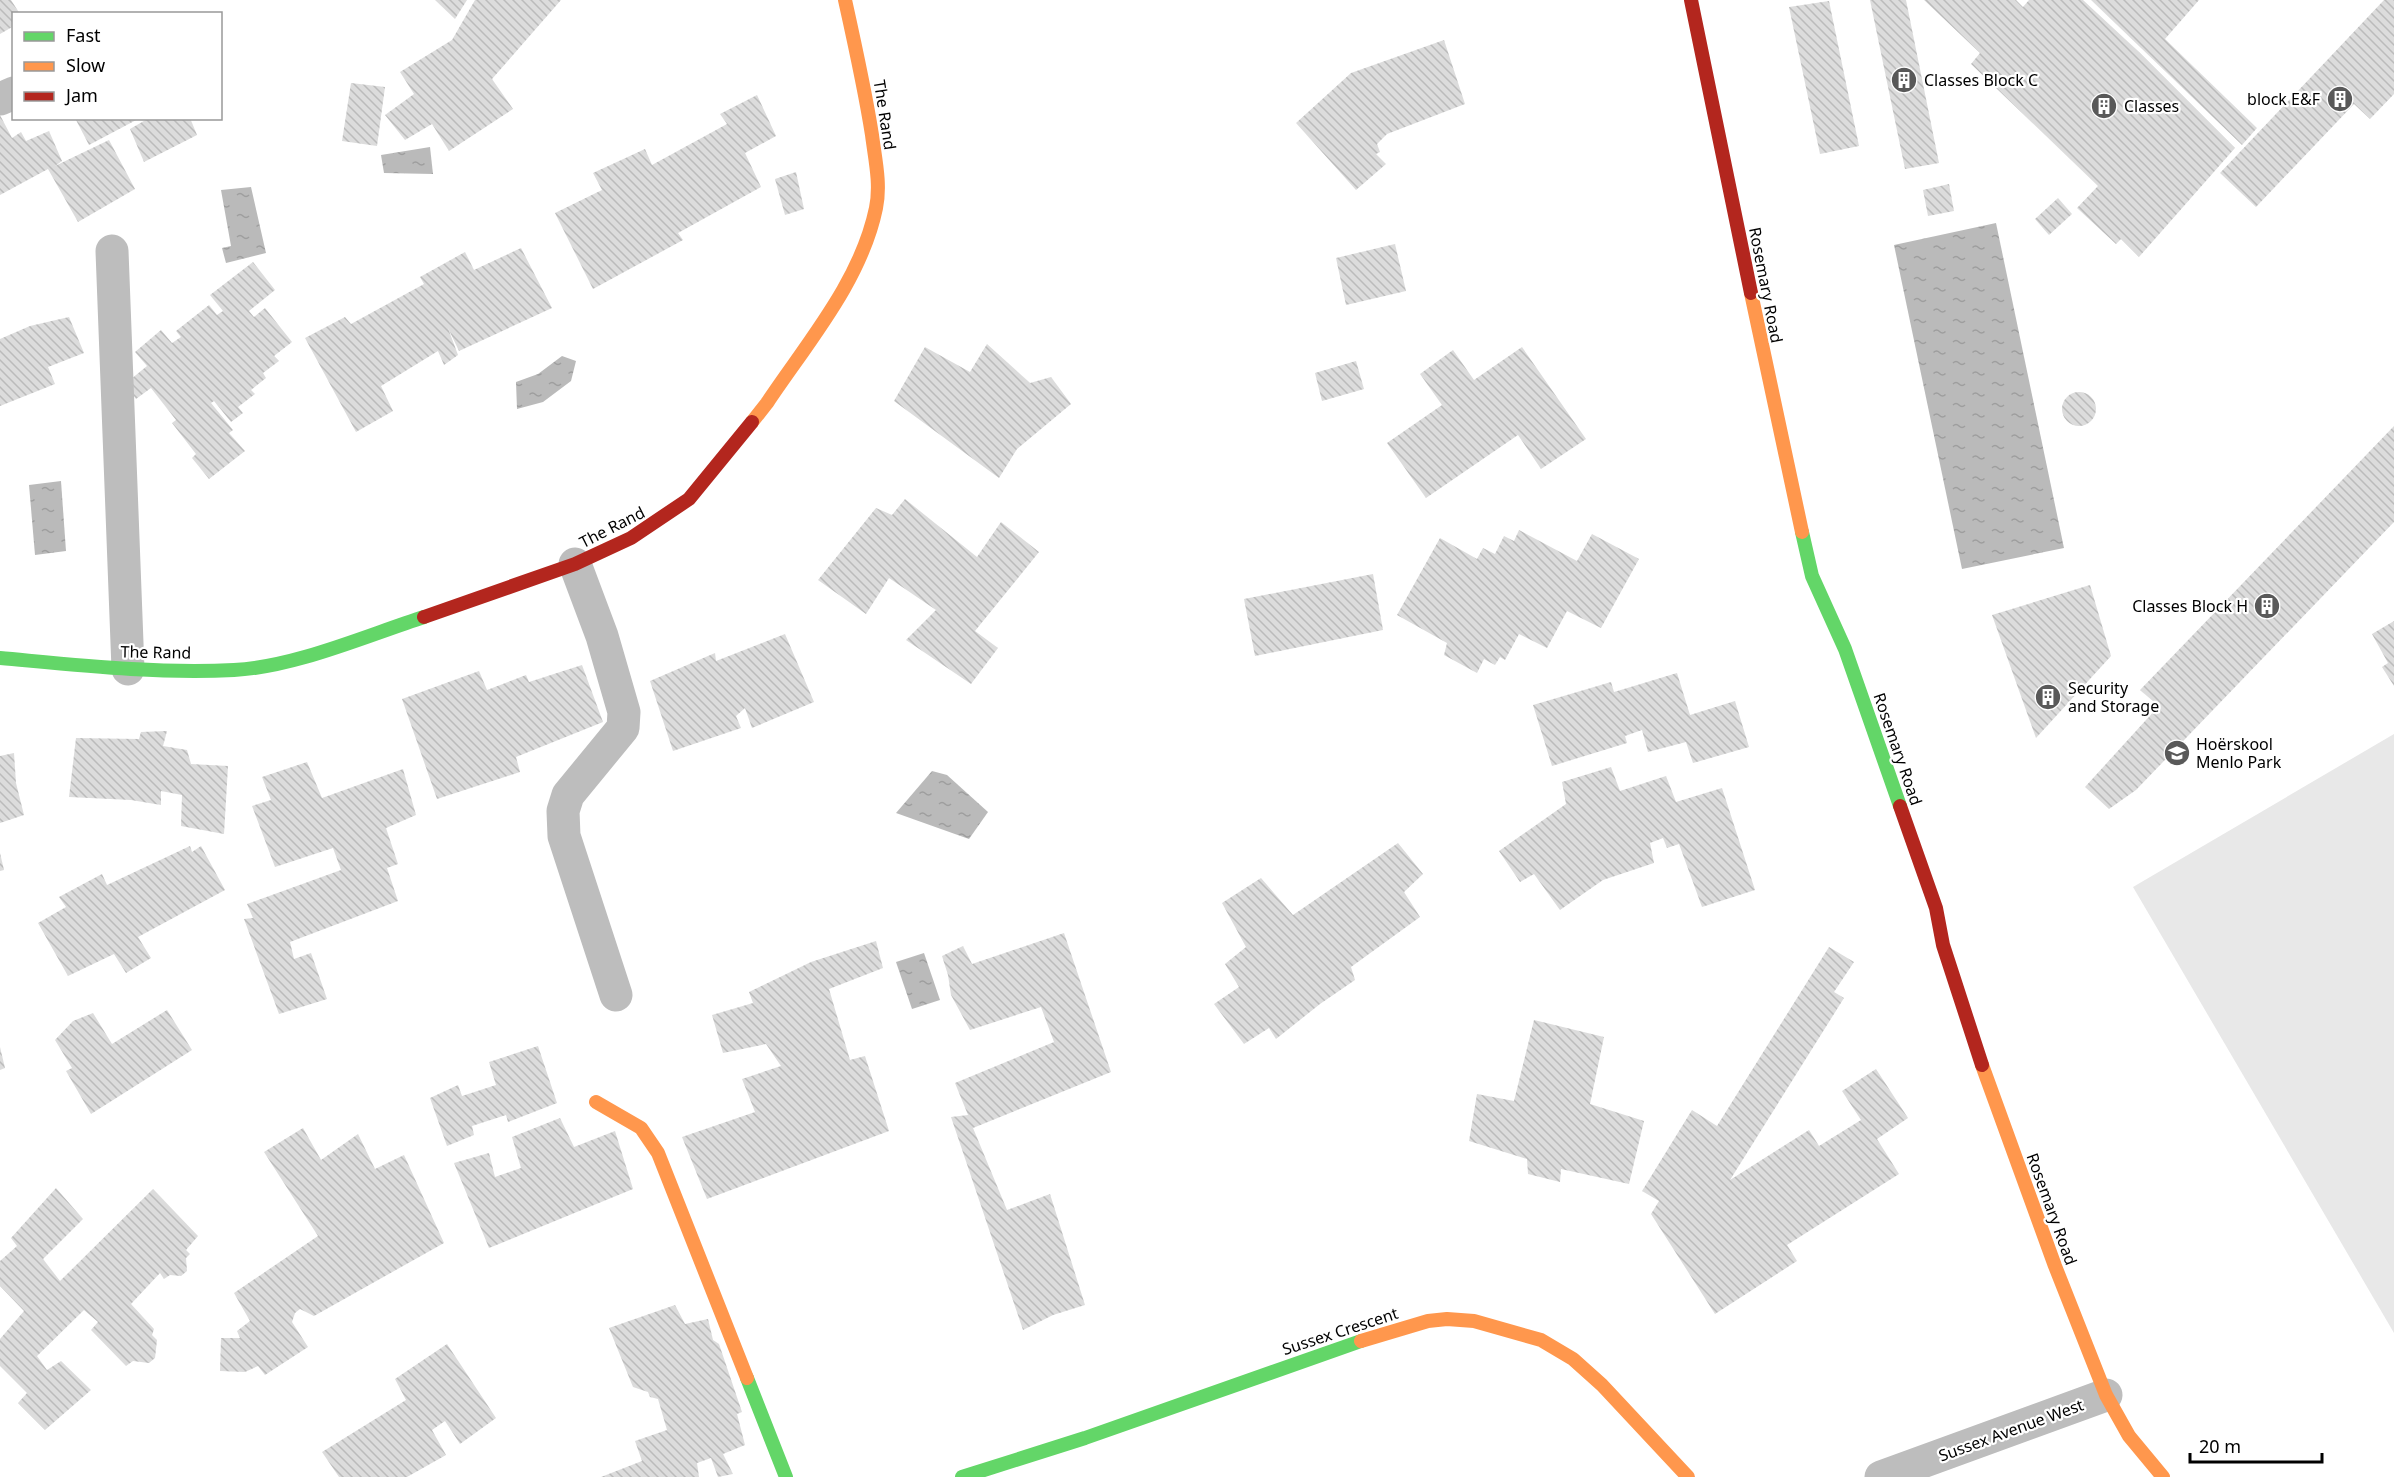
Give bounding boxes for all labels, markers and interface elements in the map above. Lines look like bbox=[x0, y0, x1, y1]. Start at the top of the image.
legend bbox=[12, 12, 222, 120]
text: Fast bbox=[66, 23, 101, 47]
text: Slow bbox=[66, 53, 105, 77]
building icon: Classes Block C bbox=[1889, 65, 1919, 95]
place label: Classes Block C bbox=[1924, 69, 2038, 91]
street label: The Rand bbox=[869, 78, 901, 152]
text: Jam bbox=[64, 83, 98, 107]
building icon: block E&F bbox=[2325, 84, 2355, 114]
place label: block E&F bbox=[2247, 88, 2320, 110]
building icon: Classes bbox=[2089, 91, 2119, 121]
place label: Classes bbox=[2124, 95, 2179, 117]
street label: Rosemary Road bbox=[1744, 225, 1788, 345]
street label: The Rand bbox=[576, 501, 648, 553]
building icon: Classes Block H bbox=[2252, 591, 2282, 621]
place label: Classes Block H bbox=[2132, 595, 2248, 617]
street label: The Rand bbox=[121, 640, 191, 664]
place label: Security and Storage bbox=[2068, 677, 2159, 717]
building icon: Security and Storage bbox=[2033, 682, 2063, 712]
street label: Rosemary Road bbox=[1868, 690, 1928, 808]
place label: Hoërskool Menlo Park bbox=[2196, 733, 2282, 773]
school or university icon: Hoërskool Menlo Park bbox=[2162, 738, 2192, 768]
street label: Rosemary Road bbox=[2022, 1150, 2082, 1268]
street label: Sussex Crescent bbox=[1279, 1302, 1401, 1360]
street label: Sussex Avenue West bbox=[1935, 1393, 2087, 1466]
scale bar bbox=[2190, 1426, 2322, 1464]
text: 20 m bbox=[2199, 1434, 2241, 1458]

